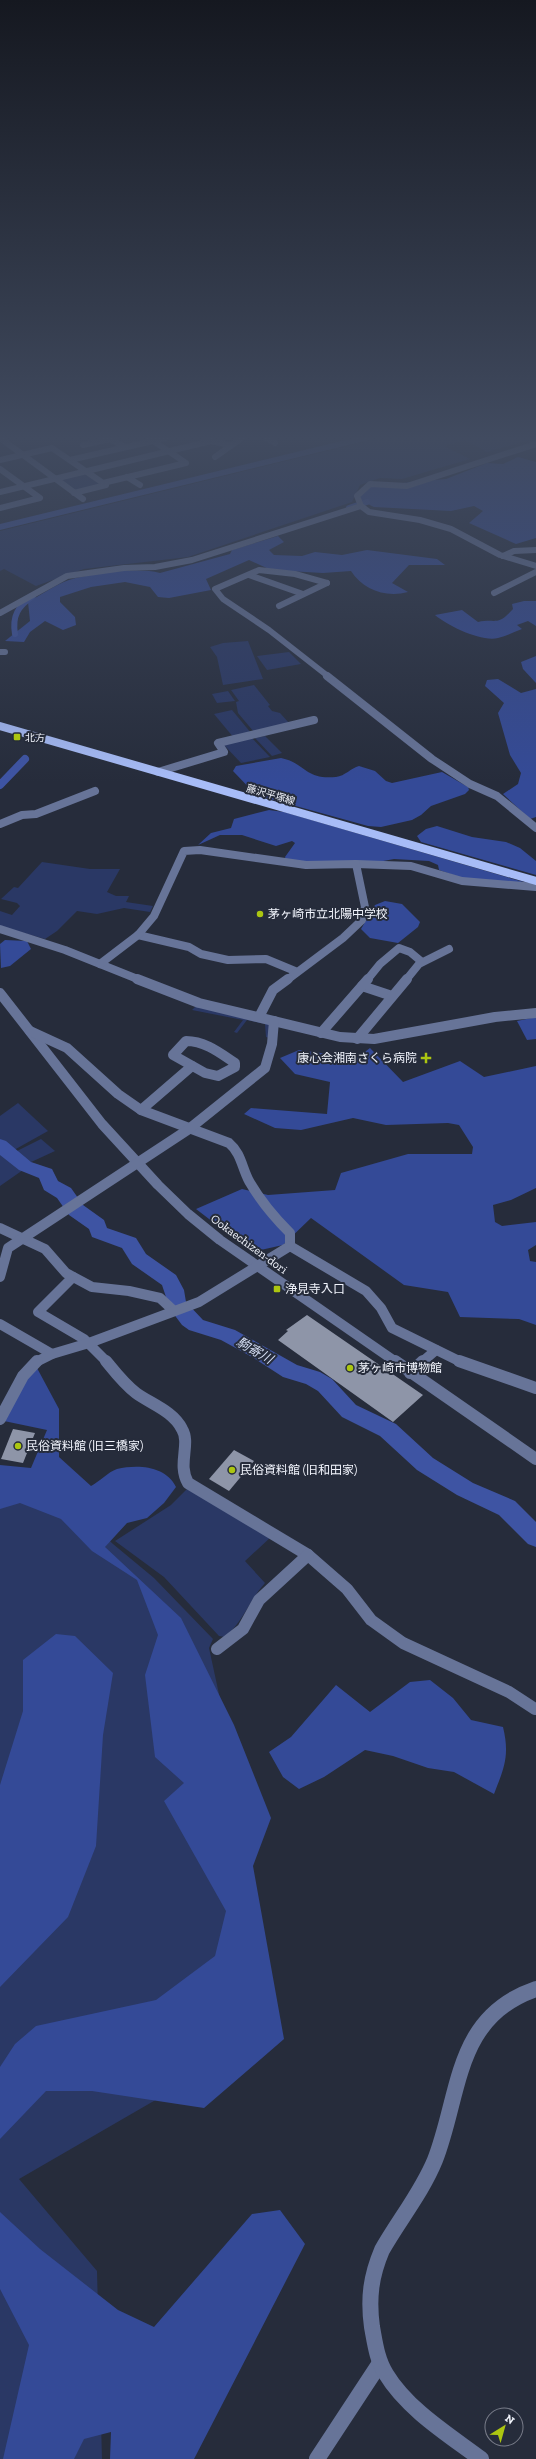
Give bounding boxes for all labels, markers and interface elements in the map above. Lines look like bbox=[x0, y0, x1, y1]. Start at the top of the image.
marker: 北方 bbox=[12, 732, 22, 742]
place label: 北方 bbox=[25, 732, 45, 744]
street label: 藤沢平塚線 bbox=[245, 782, 296, 808]
place label: 茅ヶ崎市立北陽中学校 bbox=[268, 907, 388, 921]
marker: 茅ヶ崎市立北陽中学校 bbox=[255, 909, 265, 919]
place label: 康心会湘南さくら病院 bbox=[297, 1051, 417, 1065]
marker: 康心会湘南さくら病院 bbox=[420, 1052, 432, 1064]
street label: Ookaechizen-dori bbox=[208, 1211, 291, 1277]
place label: 浄見寺入口 bbox=[285, 1282, 345, 1296]
marker: 浄見寺入口 bbox=[272, 1284, 282, 1294]
water label: 駒寄川 bbox=[234, 1334, 277, 1368]
place label: 茅ヶ崎市博物館 bbox=[358, 1361, 442, 1375]
marker: 茅ヶ崎市博物館 bbox=[345, 1363, 355, 1373]
place label: 民俗資料館 (旧三橋家) bbox=[26, 1439, 143, 1453]
marker: 民俗資料館 (旧三橋家) bbox=[13, 1441, 23, 1451]
place label: 民俗資料館 (旧和田家) bbox=[240, 1463, 357, 1477]
marker: 民俗資料館 (旧和田家) bbox=[227, 1465, 237, 1475]
north arrow bbox=[484, 2407, 524, 2447]
text: N bbox=[502, 2412, 517, 2428]

